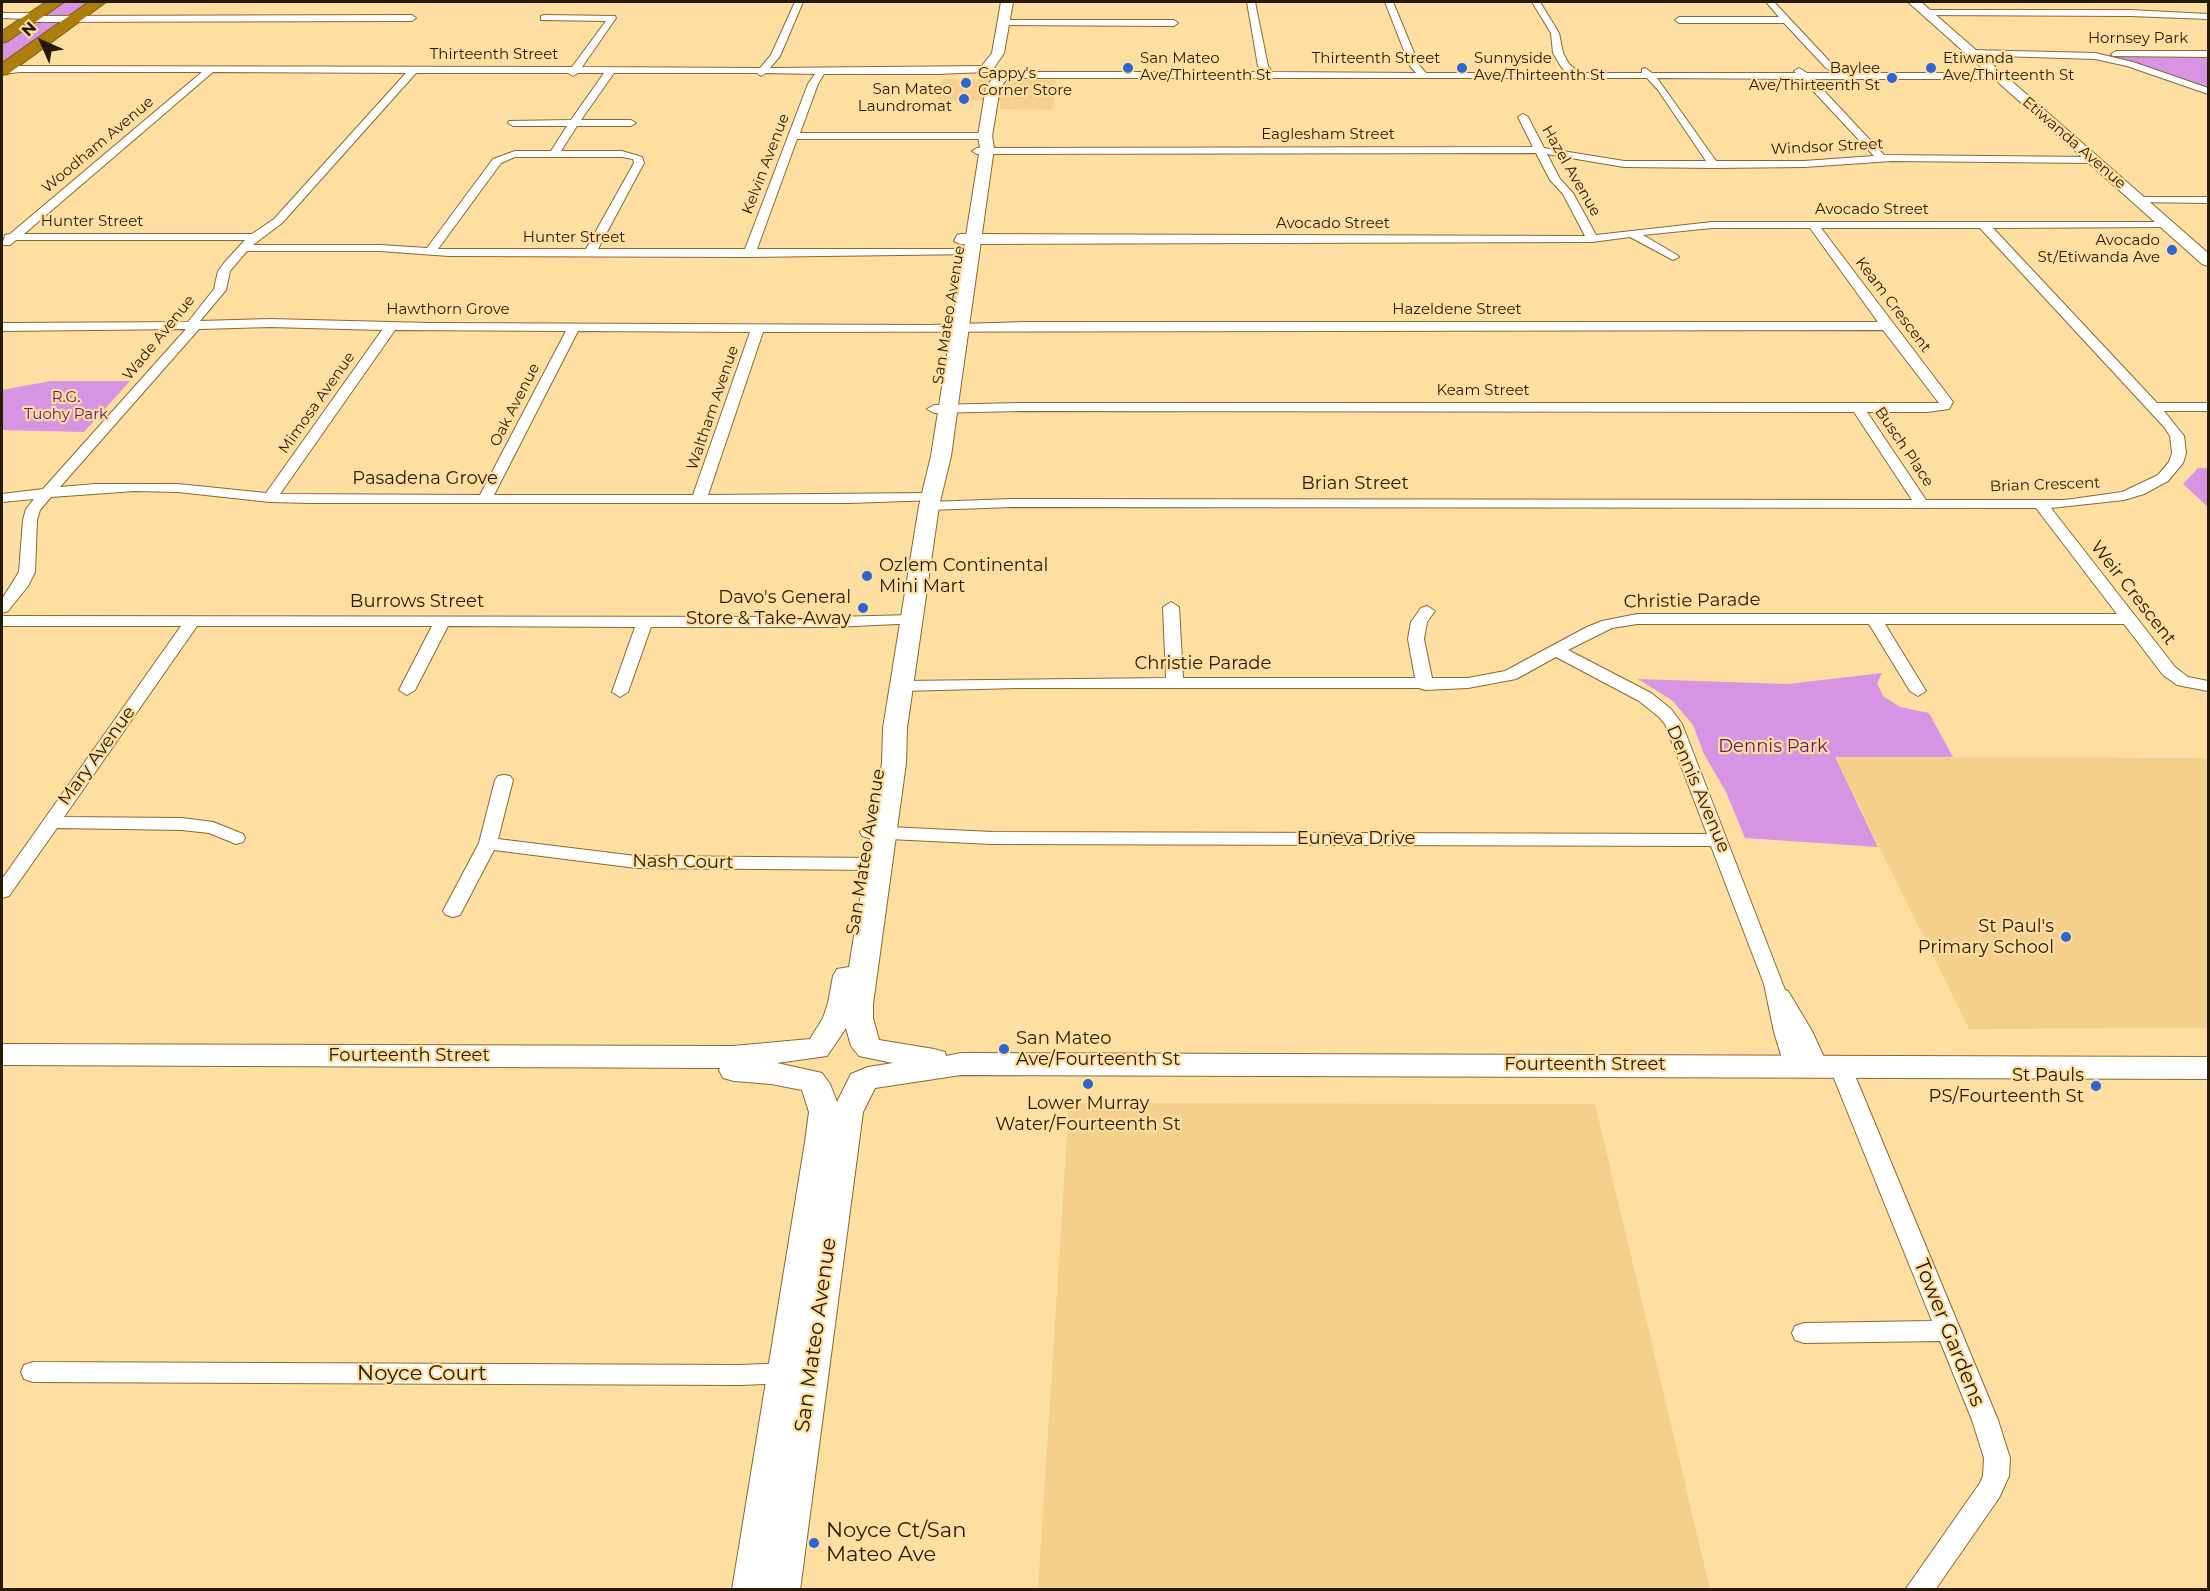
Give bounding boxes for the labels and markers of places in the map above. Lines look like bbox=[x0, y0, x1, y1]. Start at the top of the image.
place label: San Mateo Ave/Thirteenth St bbox=[1140, 50, 1271, 85]
place label: Sunnyside Ave/Thirteenth St bbox=[1474, 50, 1605, 85]
place label: Etiwanda Ave/Thirteenth St bbox=[1943, 50, 2074, 85]
place label: Baylee Ave/Thirteenth St bbox=[1749, 60, 1880, 95]
marker: San Mateo Ave/Thirteenth St bbox=[1121, 61, 1135, 75]
marker: Sunnyside Ave/Thirteenth St bbox=[1455, 61, 1469, 75]
marker: Etiwanda Ave/Thirteenth St bbox=[1924, 61, 1938, 75]
place label: Cappy's Corner Store bbox=[978, 65, 1072, 100]
marker: Baylee Ave/Thirteenth St bbox=[1885, 71, 1899, 85]
marker: Cappy's Corner Store bbox=[959, 76, 973, 90]
place label: San Mateo Laundromat bbox=[858, 81, 952, 116]
marker: San Mateo Laundromat bbox=[957, 92, 971, 106]
place label: Avocado St/Etiwanda Ave bbox=[2038, 232, 2160, 267]
marker: Avocado St/Etiwanda Ave bbox=[2165, 243, 2179, 257]
place label: Ozlem Continental Mini Mart bbox=[879, 555, 1048, 598]
marker: Ozlem Continental Mini Mart bbox=[860, 569, 874, 583]
place label: Davo's General Store & Take-Away bbox=[686, 587, 851, 630]
marker: Davo's General Store & Take-Away bbox=[856, 601, 870, 615]
place label: St Paul's Primary School bbox=[1918, 916, 2054, 958]
marker: St Paul's Primary School bbox=[2059, 930, 2073, 944]
place label: San Mateo Ave/Fourteenth St bbox=[1016, 1028, 1180, 1070]
marker: San Mateo Ave/Fourteenth St bbox=[997, 1042, 1011, 1056]
place label: St Pauls PS/Fourteenth St bbox=[1929, 1065, 2084, 1108]
marker: Lower Murray Water/Fourteenth St bbox=[1081, 1077, 1095, 1091]
marker: St Pauls PS/Fourteenth St bbox=[2089, 1079, 2103, 1093]
place label: Lower Murray Water/Fourteenth St bbox=[995, 1093, 1181, 1136]
place label: Noyce Ct/San Mateo Ave bbox=[826, 1518, 966, 1568]
marker: Noyce Ct/San Mateo Ave bbox=[807, 1536, 821, 1550]

